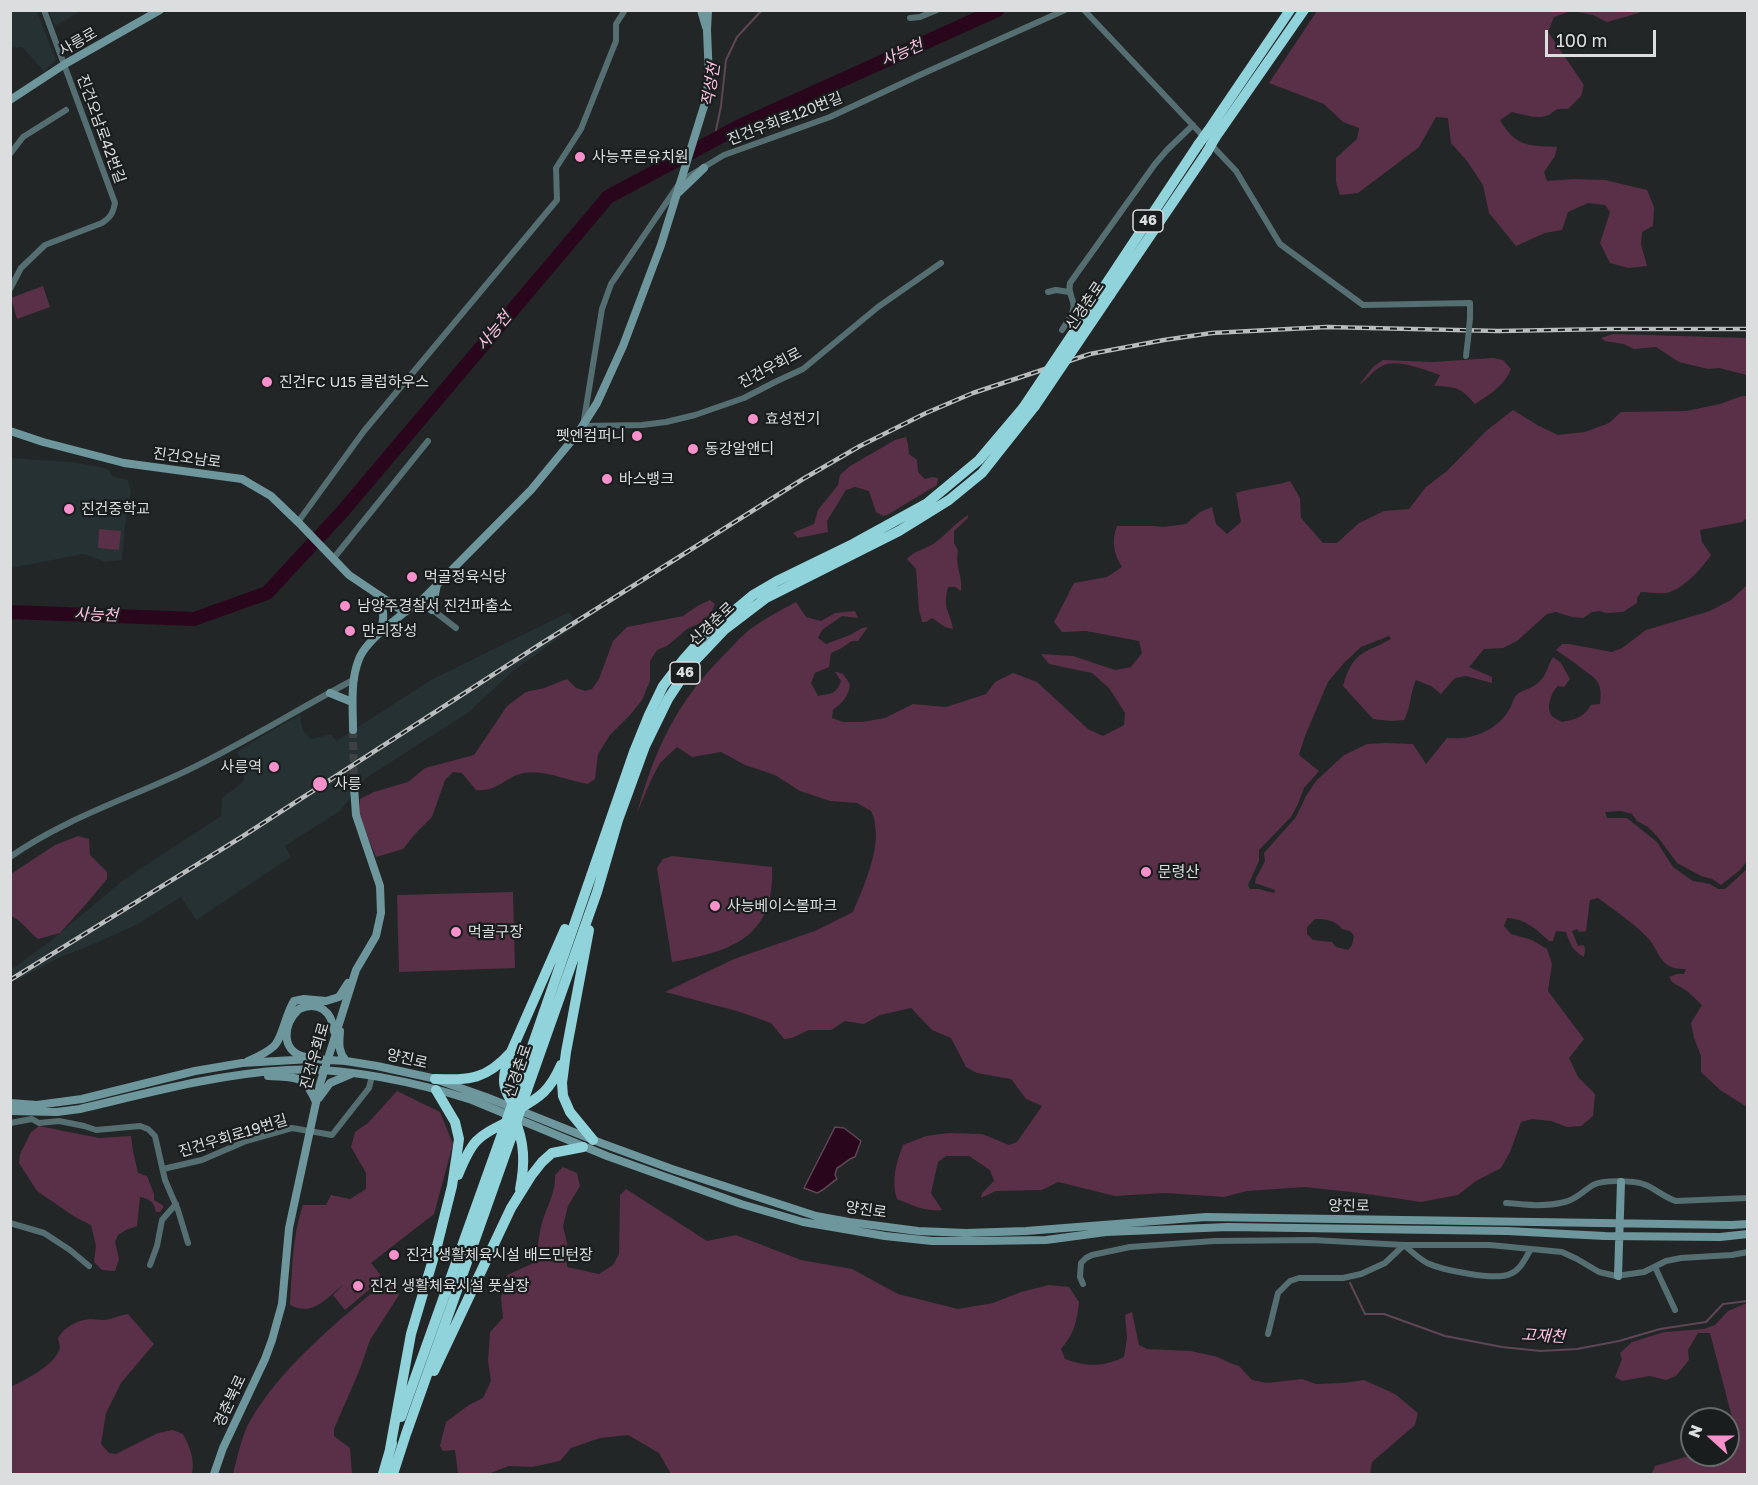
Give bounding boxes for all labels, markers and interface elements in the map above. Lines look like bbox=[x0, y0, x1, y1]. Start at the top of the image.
scale bar bbox=[1548, 18, 1659, 56]
street label: 사릉로 bbox=[56, 24, 100, 60]
text: 100 m bbox=[1556, 29, 1607, 51]
water label: 사능천 bbox=[878, 35, 926, 71]
water label: 적성천 bbox=[698, 62, 724, 108]
street label: 진건오남로42번길 bbox=[73, 72, 129, 186]
street label: 진건우회로120번길 bbox=[725, 89, 845, 149]
place label: 사능푸른유치원 bbox=[592, 148, 689, 166]
marker: 사능푸른유치원 bbox=[573, 150, 587, 164]
road number: 46 bbox=[1133, 210, 1163, 232]
street label: 신경춘로 bbox=[1062, 278, 1108, 334]
water label: 사능천 bbox=[472, 308, 516, 354]
street label: 진건우회로 bbox=[735, 344, 805, 392]
place label: 진건FC U15 클럽하우스 bbox=[279, 373, 429, 391]
marker: 진건FC U15 클럽하우스 bbox=[260, 375, 274, 389]
place label: 효성전기 bbox=[765, 410, 820, 428]
marker: 효성전기 bbox=[746, 412, 760, 426]
place label: 펫엔컴퍼니 bbox=[556, 427, 625, 445]
marker: 펫엔컴퍼니 bbox=[630, 429, 644, 443]
place label: 동강알앤디 bbox=[705, 440, 774, 458]
marker: 동강알앤디 bbox=[686, 442, 700, 456]
street label: 진건오남로 bbox=[152, 444, 222, 472]
place label: 바스뱅크 bbox=[619, 470, 674, 488]
marker: 바스뱅크 bbox=[600, 472, 614, 486]
place label: 진건중학교 bbox=[81, 500, 150, 518]
marker: 진건중학교 bbox=[62, 502, 76, 516]
place label: 먹골정육식당 bbox=[424, 568, 507, 586]
marker: 먹골정육식당 bbox=[405, 570, 419, 584]
place label: 남양주경찰서 진건파출소 bbox=[357, 597, 513, 615]
marker: 남양주경찰서 진건파출소 bbox=[338, 599, 352, 613]
street label: 신경춘로 bbox=[686, 599, 738, 649]
water label: 사능천 bbox=[74, 605, 118, 625]
place label: 만리장성 bbox=[362, 622, 417, 640]
marker: 만리장성 bbox=[343, 624, 357, 638]
road number: 46 bbox=[670, 662, 700, 684]
place label: 사릉역 bbox=[221, 758, 262, 776]
marker: 사릉역 bbox=[267, 760, 281, 774]
marker: 사릉 bbox=[311, 775, 329, 793]
place label: 사릉 bbox=[334, 775, 362, 793]
place label: 문령산 bbox=[1158, 863, 1199, 881]
marker: 문령산 bbox=[1139, 865, 1153, 879]
place label: 사능베이스볼파크 bbox=[727, 897, 837, 915]
marker: 사능베이스볼파크 bbox=[708, 899, 722, 913]
place label: 먹골구장 bbox=[468, 923, 523, 941]
marker: 먹골구장 bbox=[449, 925, 463, 939]
street label: 진건우회로 bbox=[297, 1020, 333, 1092]
street label: 신경춘로 bbox=[501, 1042, 535, 1100]
street label: 양진로 bbox=[385, 1046, 429, 1072]
street label: 진건우회로19번길 bbox=[176, 1111, 290, 1161]
street label: 양진로 bbox=[1328, 1197, 1370, 1215]
street label: 양진로 bbox=[844, 1198, 888, 1222]
place label: 진건 생활체육시설 배드민턴장 bbox=[406, 1246, 593, 1264]
marker: 진건 생활체육시설 배드민턴장 bbox=[387, 1248, 401, 1262]
place label: 진건 생활체육시설 풋살장 bbox=[370, 1277, 529, 1295]
marker: 진건 생활체육시설 풋살장 bbox=[351, 1279, 365, 1293]
water label: 고재천 bbox=[1520, 1325, 1566, 1347]
street label: 경춘북로 bbox=[210, 1372, 250, 1430]
north arrow bbox=[1680, 1407, 1740, 1467]
text: N bbox=[1684, 1422, 1707, 1441]

